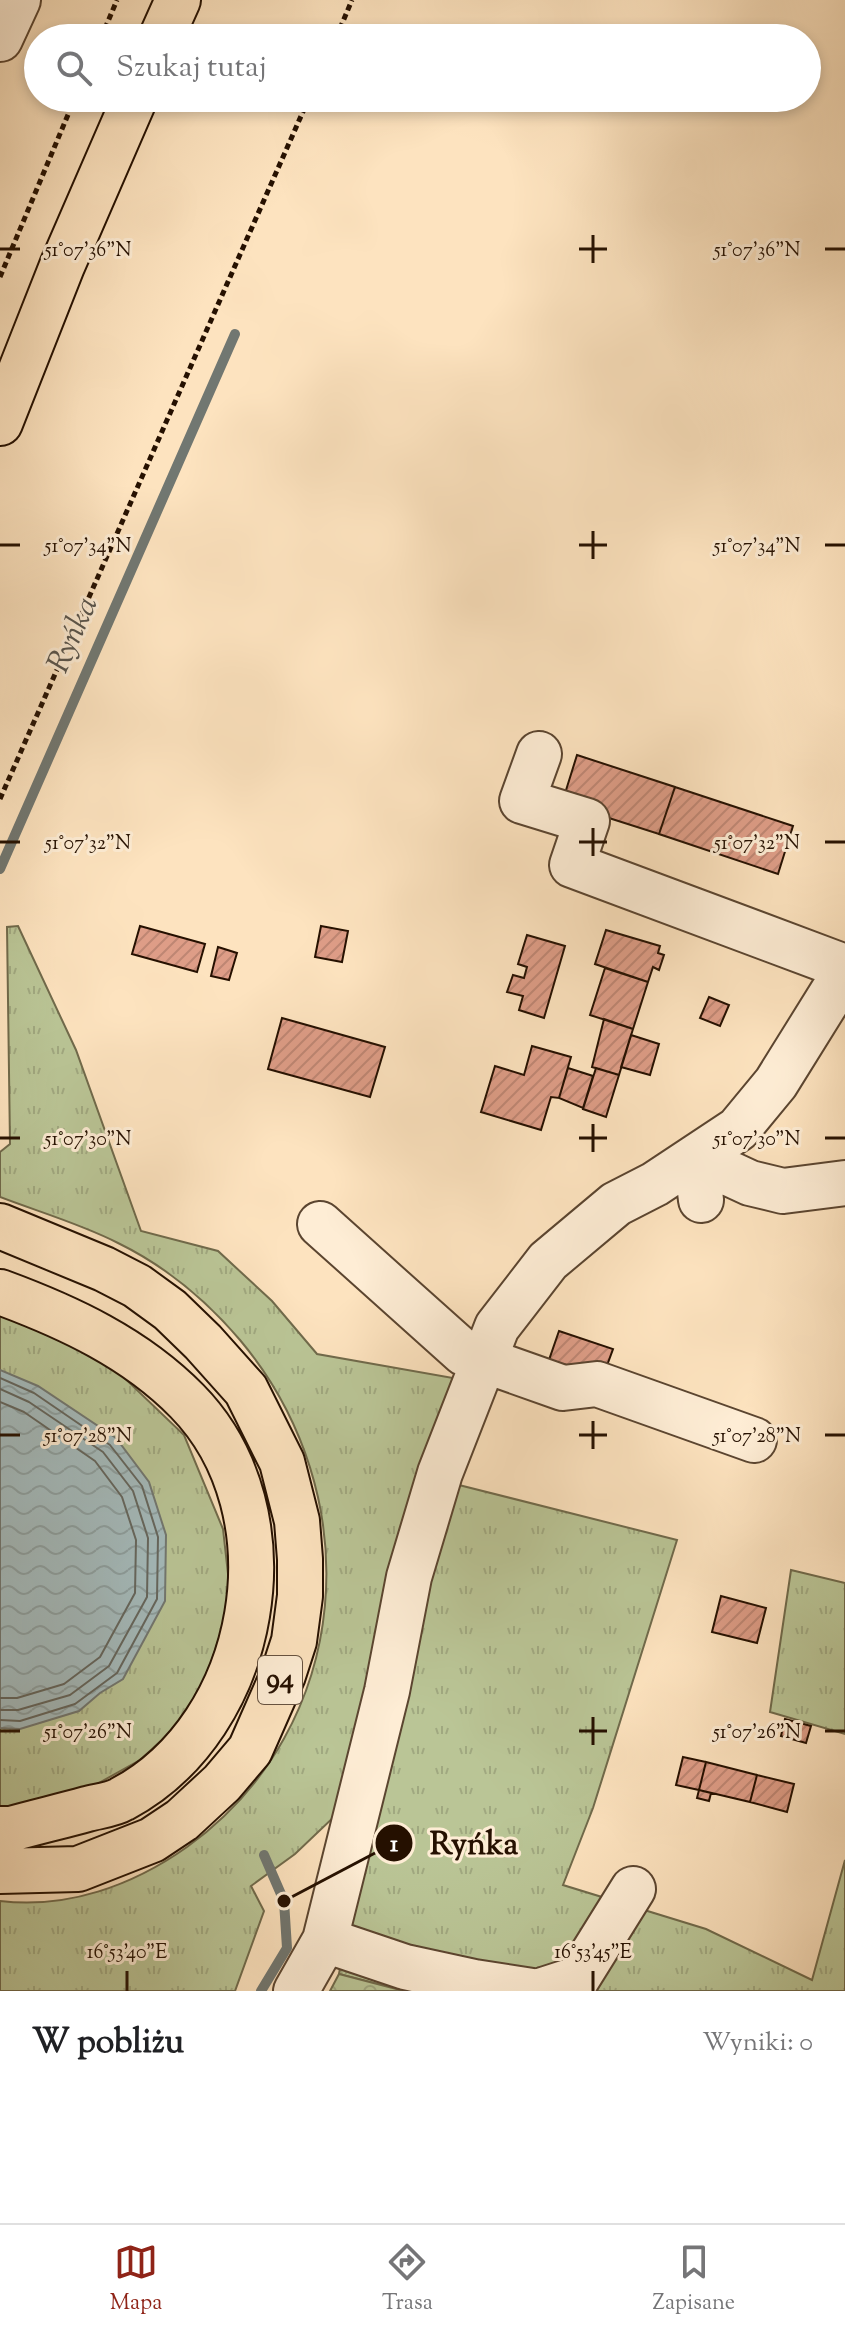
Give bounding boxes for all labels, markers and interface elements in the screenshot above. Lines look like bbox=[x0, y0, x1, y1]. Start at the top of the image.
search box bbox=[24, 24, 821, 112]
icon: search bbox=[52, 46, 96, 90]
text: Szukaj tutaj bbox=[116, 47, 267, 90]
text: 51°07'36"N bbox=[44, 237, 131, 266]
text: 51°07'36"N bbox=[713, 237, 800, 266]
text: 51°07'34"N bbox=[44, 533, 131, 562]
text: 51°07'34"N bbox=[713, 533, 800, 562]
water label: Ryńka bbox=[37, 590, 111, 680]
text: 51°07'32"N bbox=[44, 830, 131, 859]
text: 51°07'32"N bbox=[713, 830, 800, 859]
text: 51°07'30"N bbox=[44, 1126, 131, 1155]
text: 51°07'30"N bbox=[713, 1126, 800, 1155]
text: 51°07'28"N bbox=[43, 1423, 132, 1452]
text: 51°07'28"N bbox=[712, 1423, 801, 1452]
road number: 94 bbox=[258, 1656, 302, 1704]
text: 51°07'26"N bbox=[43, 1719, 132, 1748]
text: 51°07'26"N bbox=[712, 1719, 801, 1748]
callout: Ryńka bbox=[374, 1815, 535, 1871]
text: Ryńka bbox=[430, 1823, 518, 1869]
text: 1 bbox=[390, 1828, 399, 1862]
text: 16°53'40"E bbox=[87, 1939, 167, 1968]
text: 16°53'45"E bbox=[554, 1939, 632, 1968]
text: W pobliżu bbox=[32, 2019, 184, 2068]
text: Wyniki: 0 bbox=[702, 2025, 813, 2062]
tab: Mapa bbox=[110, 2240, 162, 2320]
tab: Trasa bbox=[382, 2240, 433, 2320]
tab: Zapisane bbox=[653, 2240, 735, 2320]

